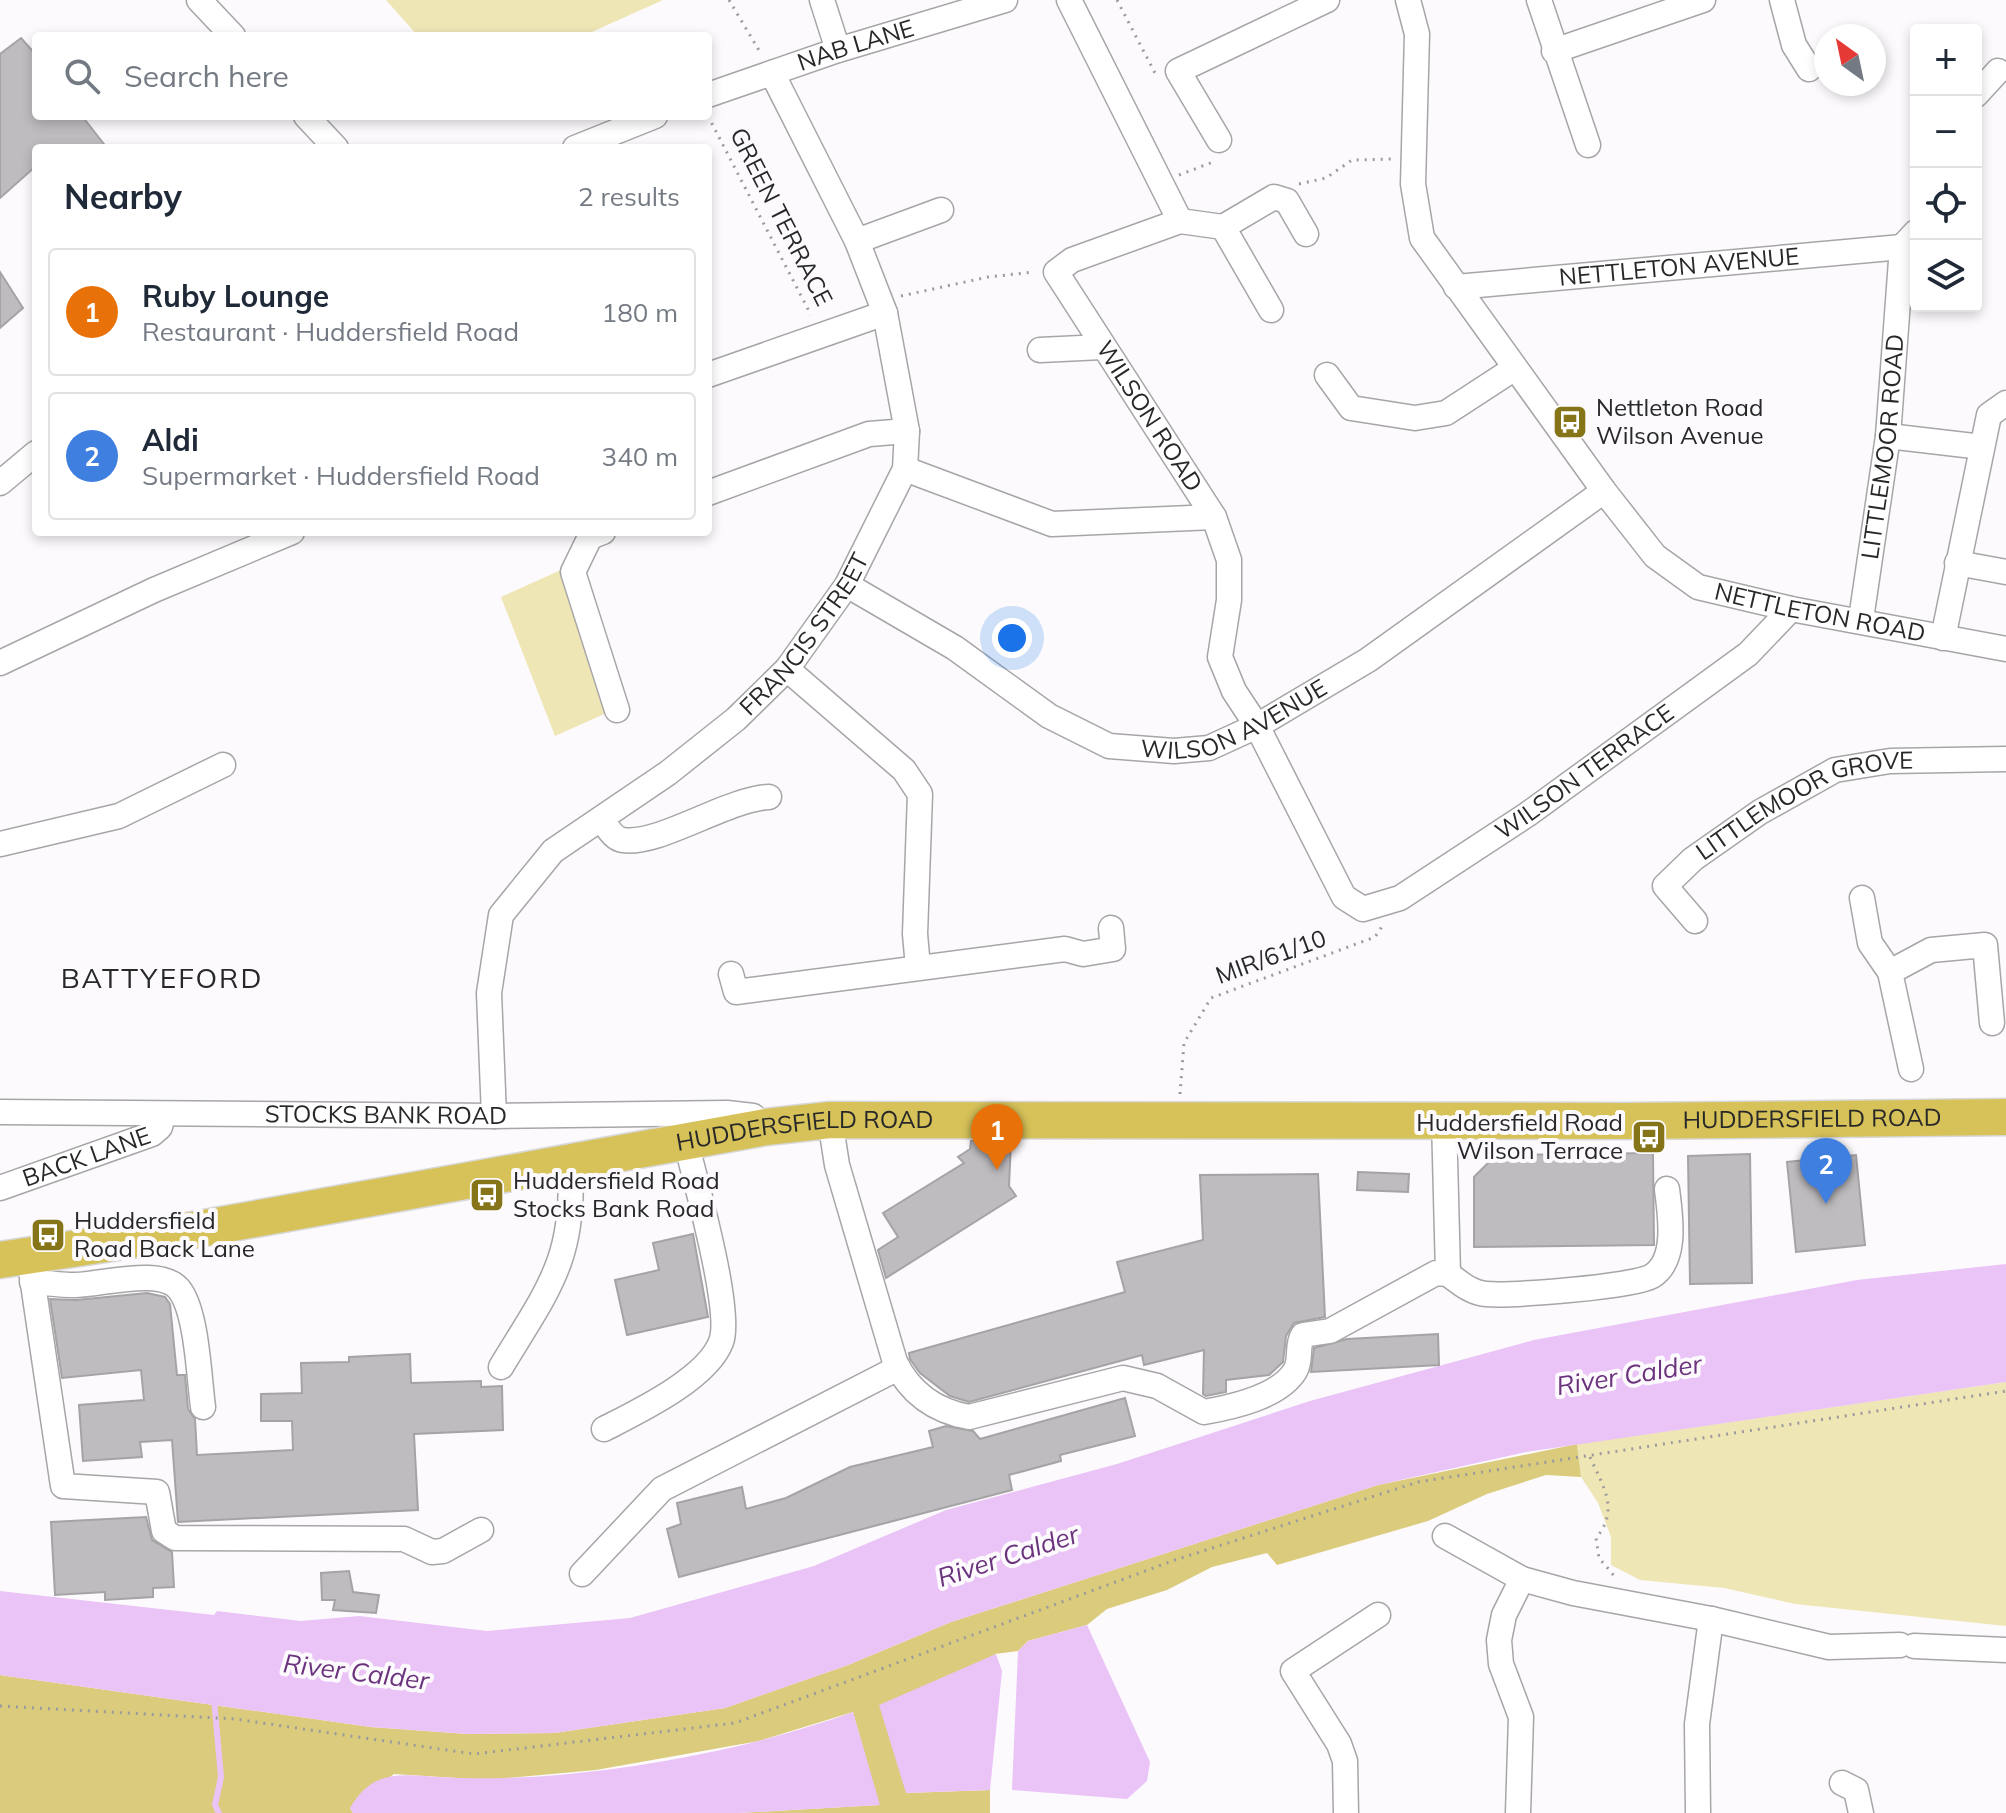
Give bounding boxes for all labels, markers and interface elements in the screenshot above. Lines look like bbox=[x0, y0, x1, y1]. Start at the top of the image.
street label: NAB LANE bbox=[793, 12, 917, 77]
north arrow bbox=[1814, 24, 1886, 96]
map controls bbox=[1910, 24, 1982, 312]
button: + bbox=[1910, 24, 1982, 96]
search box bbox=[32, 32, 712, 120]
icon: search bbox=[60, 54, 104, 98]
text: Search here bbox=[124, 57, 289, 95]
button: − bbox=[1910, 96, 1982, 168]
street label: GREEN TERRACE bbox=[724, 122, 840, 311]
button: locate bbox=[1910, 168, 1982, 240]
text: Nearby bbox=[64, 175, 182, 218]
text: 2 results bbox=[578, 180, 680, 213]
street label: NETTLETON AVENUE bbox=[1558, 240, 1800, 292]
button: layers bbox=[1910, 240, 1982, 312]
text: Ruby Lounge bbox=[142, 277, 329, 315]
text: 1 bbox=[84, 296, 100, 329]
text: 180 m bbox=[602, 296, 678, 329]
text: Restaurant · Huddersfield Road bbox=[142, 315, 519, 348]
street label: LITTLEMOOR ROAD bbox=[1854, 333, 1910, 561]
street label: WILSON ROAD bbox=[1090, 335, 1210, 497]
place label: Nettleton Road Wilson Avenue bbox=[1596, 392, 1764, 450]
bus stop icon: Nettleton Road Wilson Avenue bbox=[1551, 403, 1589, 441]
text: Aldi bbox=[142, 421, 199, 459]
text: 2 bbox=[84, 440, 100, 473]
text: 340 m bbox=[602, 440, 678, 473]
text: Supermarket · Huddersfield Road bbox=[142, 459, 540, 492]
street label: FRANCIS STREET bbox=[733, 547, 875, 721]
street label: NETTLETON ROAD bbox=[1712, 575, 1928, 648]
your location bbox=[992, 618, 1032, 658]
street label: WILSON AVENUE bbox=[1140, 672, 1332, 765]
street label: WILSON TERRACE bbox=[1489, 697, 1679, 845]
street label: LITTLEMOOR GROVE bbox=[1690, 745, 1913, 866]
street label: MIR/61/10 bbox=[1211, 922, 1330, 990]
district label: BATTYEFORD bbox=[61, 960, 263, 995]
street label: STOCKS BANK ROAD bbox=[265, 1098, 507, 1130]
street label: HUDDERSFIELD ROAD bbox=[1682, 1102, 1942, 1134]
street label: HUDDERSFIELD ROAD bbox=[674, 1104, 934, 1157]
pin: 1 bbox=[971, 1104, 1023, 1170]
place label: Huddersfield Road Wilson Terrace bbox=[1416, 1107, 1623, 1165]
bus stop icon: Huddersfield Road Wilson Terrace bbox=[1630, 1118, 1668, 1156]
street label: BACK LANE bbox=[18, 1120, 154, 1193]
pin: 2 bbox=[1800, 1138, 1852, 1204]
place label: Huddersfield Road Stocks Bank Road bbox=[513, 1165, 720, 1223]
bus stop icon: Huddersfield Road Stocks Bank Road bbox=[468, 1176, 506, 1214]
place label: Huddersfield Road Back Lane bbox=[74, 1205, 255, 1263]
bus stop icon: Huddersfield Road Back Lane bbox=[29, 1216, 67, 1254]
water label: River Calder bbox=[1554, 1347, 1705, 1402]
water label: River Calder bbox=[933, 1517, 1084, 1594]
water label: River Calder bbox=[281, 1646, 432, 1697]

